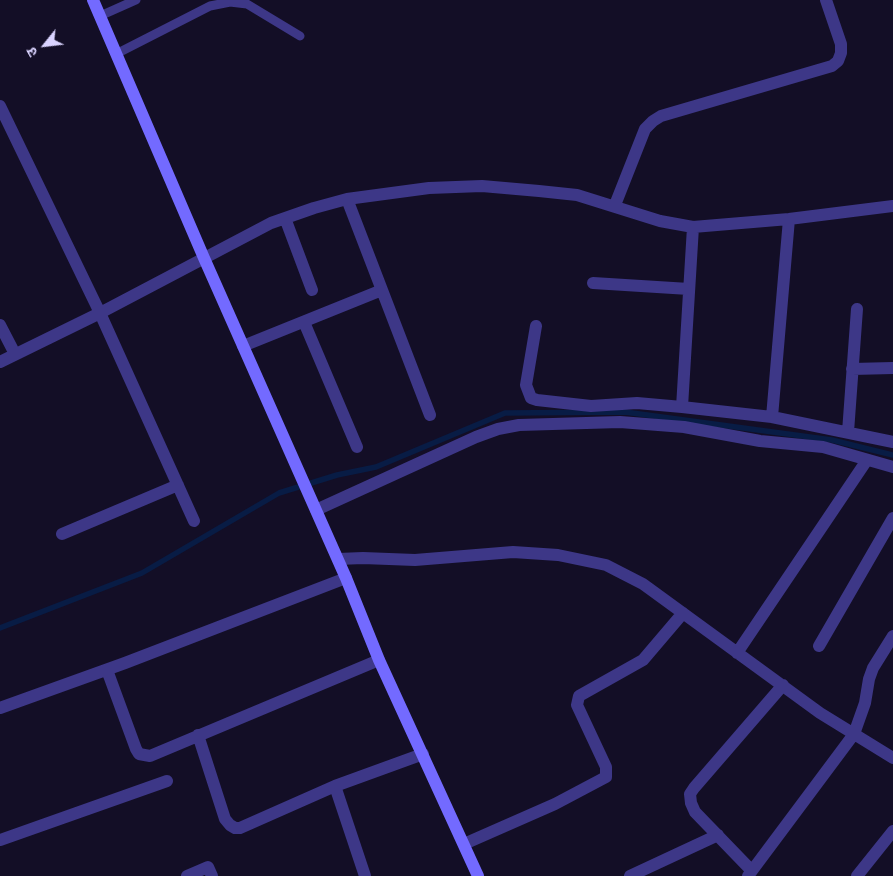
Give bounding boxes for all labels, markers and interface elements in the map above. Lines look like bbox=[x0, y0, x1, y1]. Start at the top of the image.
north arrow bbox=[20, 20, 70, 70]
text: उ bbox=[22, 44, 42, 60]

